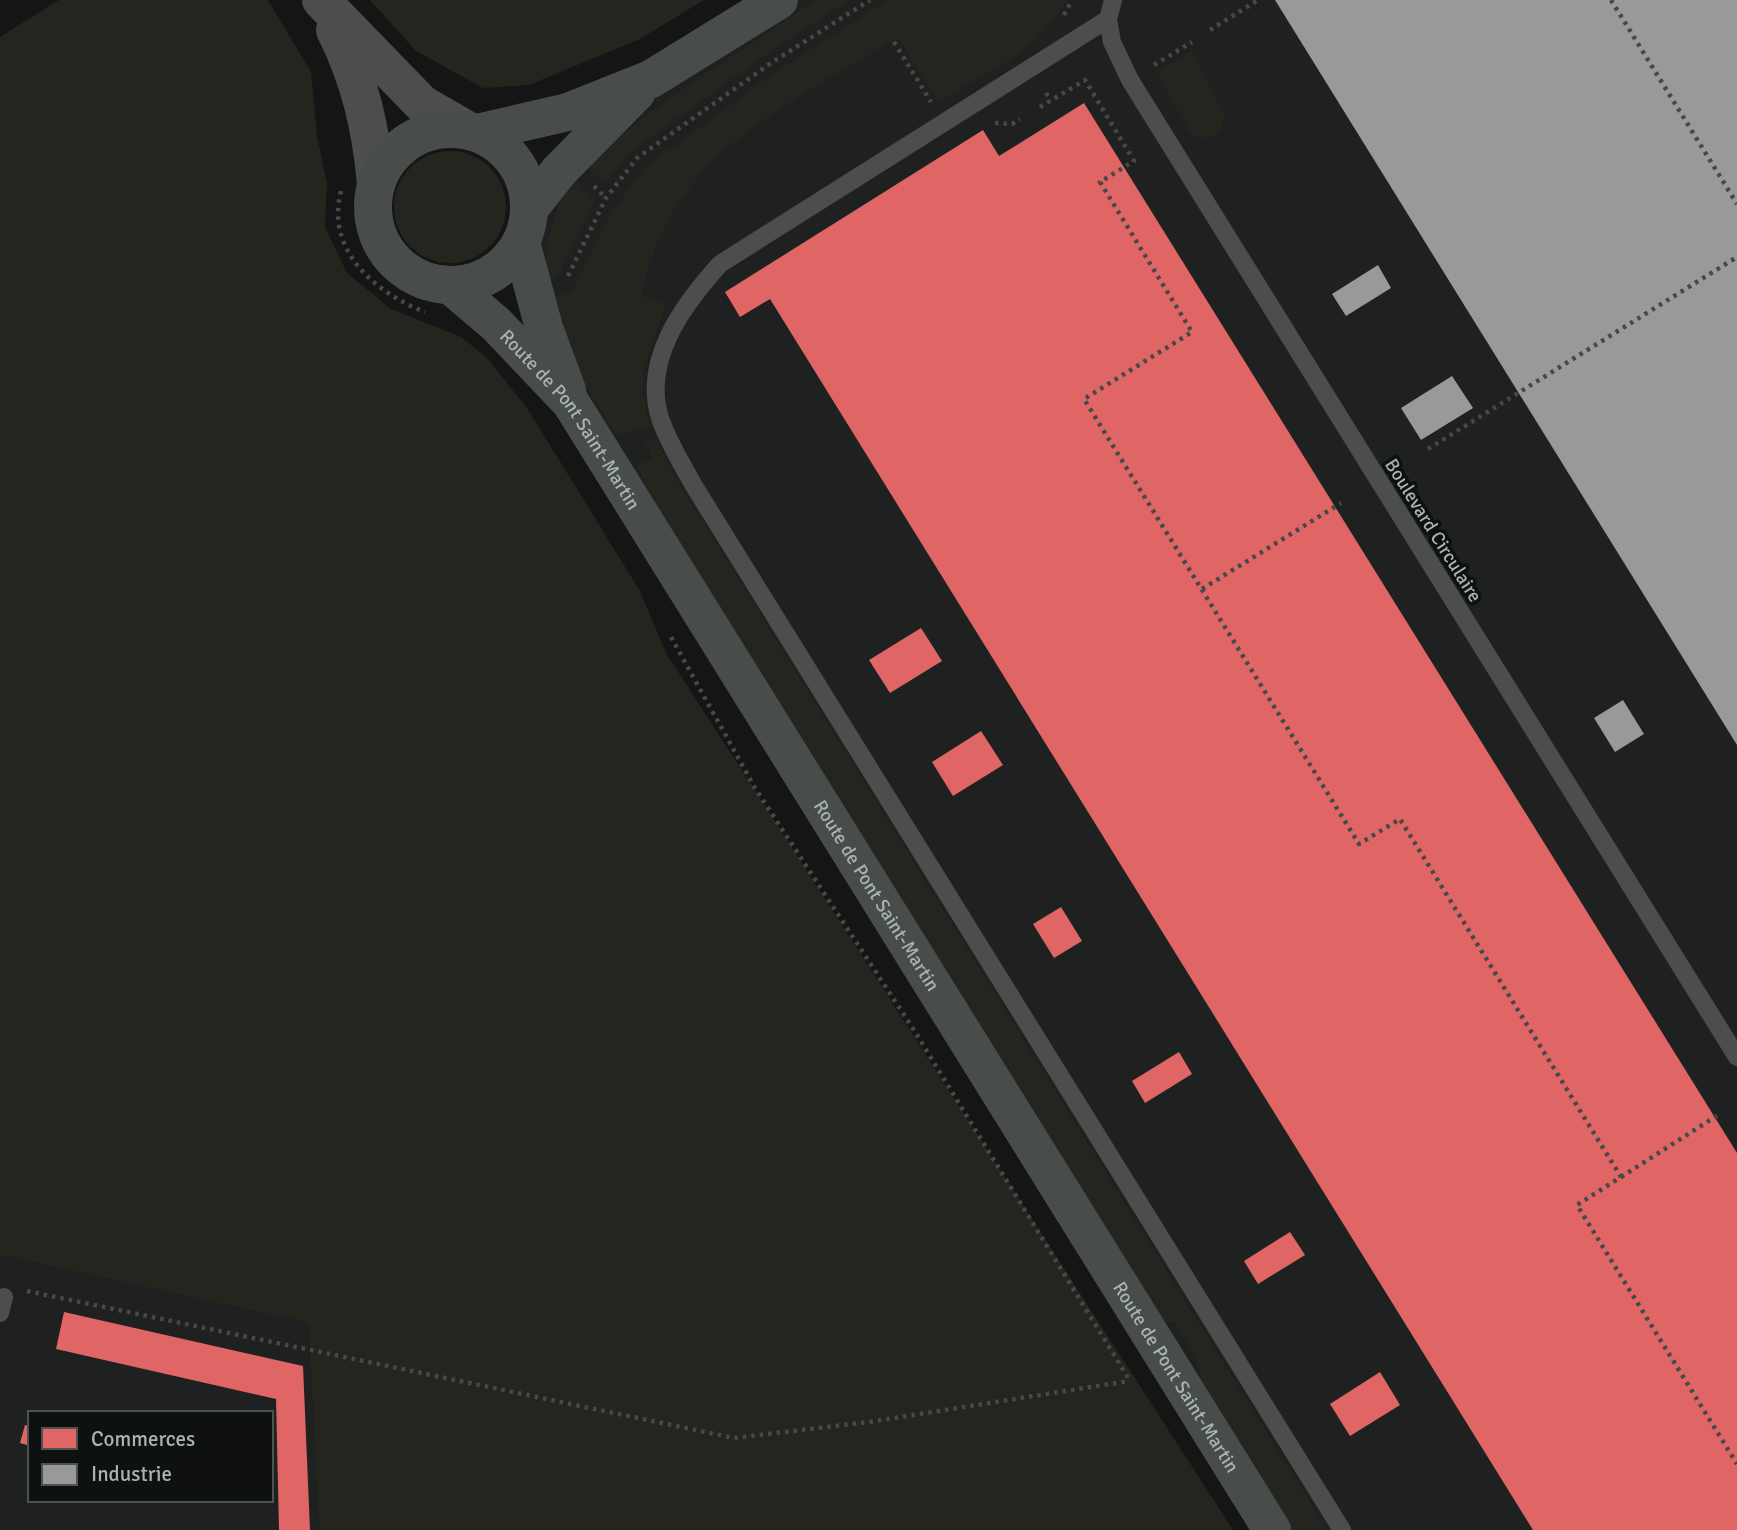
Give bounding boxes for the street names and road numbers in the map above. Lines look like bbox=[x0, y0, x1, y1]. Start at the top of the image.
street label: Route de Pont Saint-Martin bbox=[494, 325, 645, 514]
street label: Boulevard Circulaire bbox=[1379, 454, 1487, 607]
street label: Route de Pont Saint-Martin bbox=[808, 796, 945, 996]
street label: Route de Pont Saint-Martin bbox=[1107, 1277, 1244, 1477]

